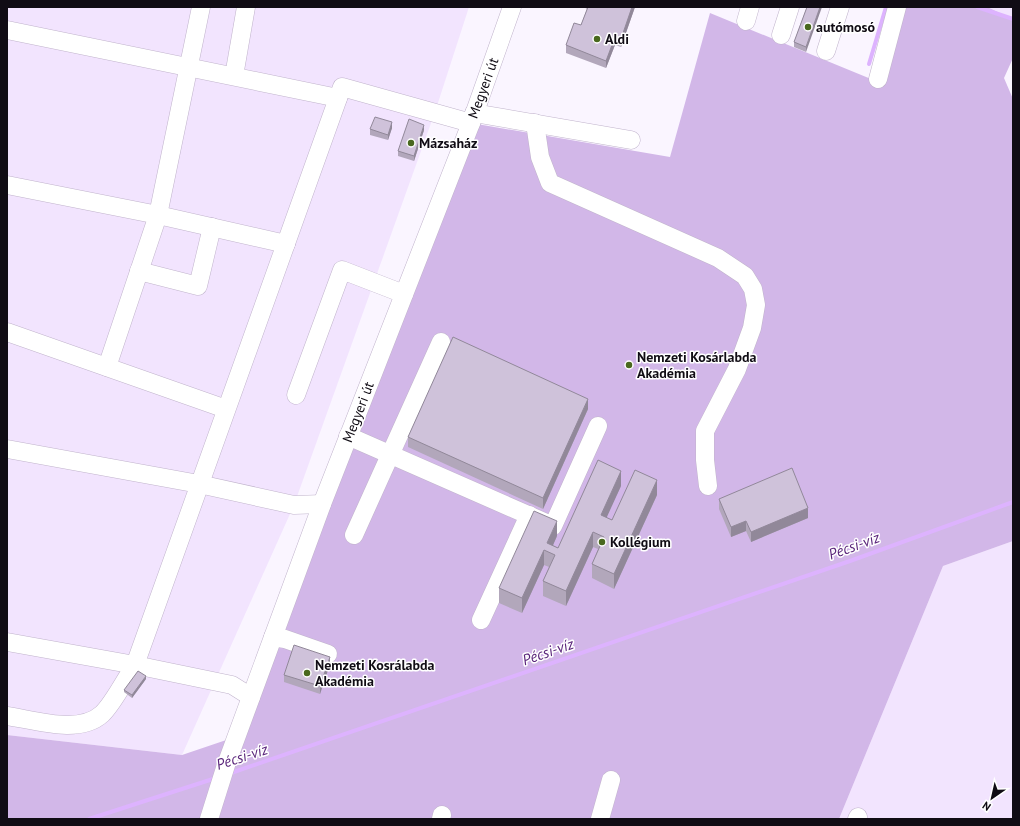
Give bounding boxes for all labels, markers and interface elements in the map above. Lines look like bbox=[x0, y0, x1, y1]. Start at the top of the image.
place label: autómosó bbox=[816, 18, 876, 36]
marker: autómosó bbox=[803, 22, 813, 32]
place label: Aldi bbox=[605, 30, 629, 48]
marker: Aldi bbox=[592, 34, 602, 44]
street label: Megyeri út bbox=[464, 55, 502, 121]
place label: Mázsaház bbox=[419, 134, 477, 152]
marker: Mázsaház bbox=[406, 138, 416, 148]
place label: Nemzeti Kosárlabda Akadémia bbox=[637, 348, 757, 382]
marker: Nemzeti Kosárlabda Akadémia bbox=[624, 360, 634, 370]
street label: Megyeri út bbox=[338, 379, 378, 445]
water label: Pécsi-víz bbox=[826, 527, 883, 564]
place label: Kollégium bbox=[610, 533, 671, 551]
marker: Kollégium bbox=[597, 537, 607, 547]
water label: Pécsi-víz bbox=[520, 634, 577, 669]
place label: Nemzeti Kosrálabda Akadémia bbox=[315, 656, 435, 690]
marker: Nemzeti Kosrálabda Akadémia bbox=[302, 668, 312, 678]
water label: Pécsi-víz bbox=[214, 739, 271, 774]
north arrow bbox=[972, 778, 1012, 818]
text: N bbox=[979, 798, 993, 814]

